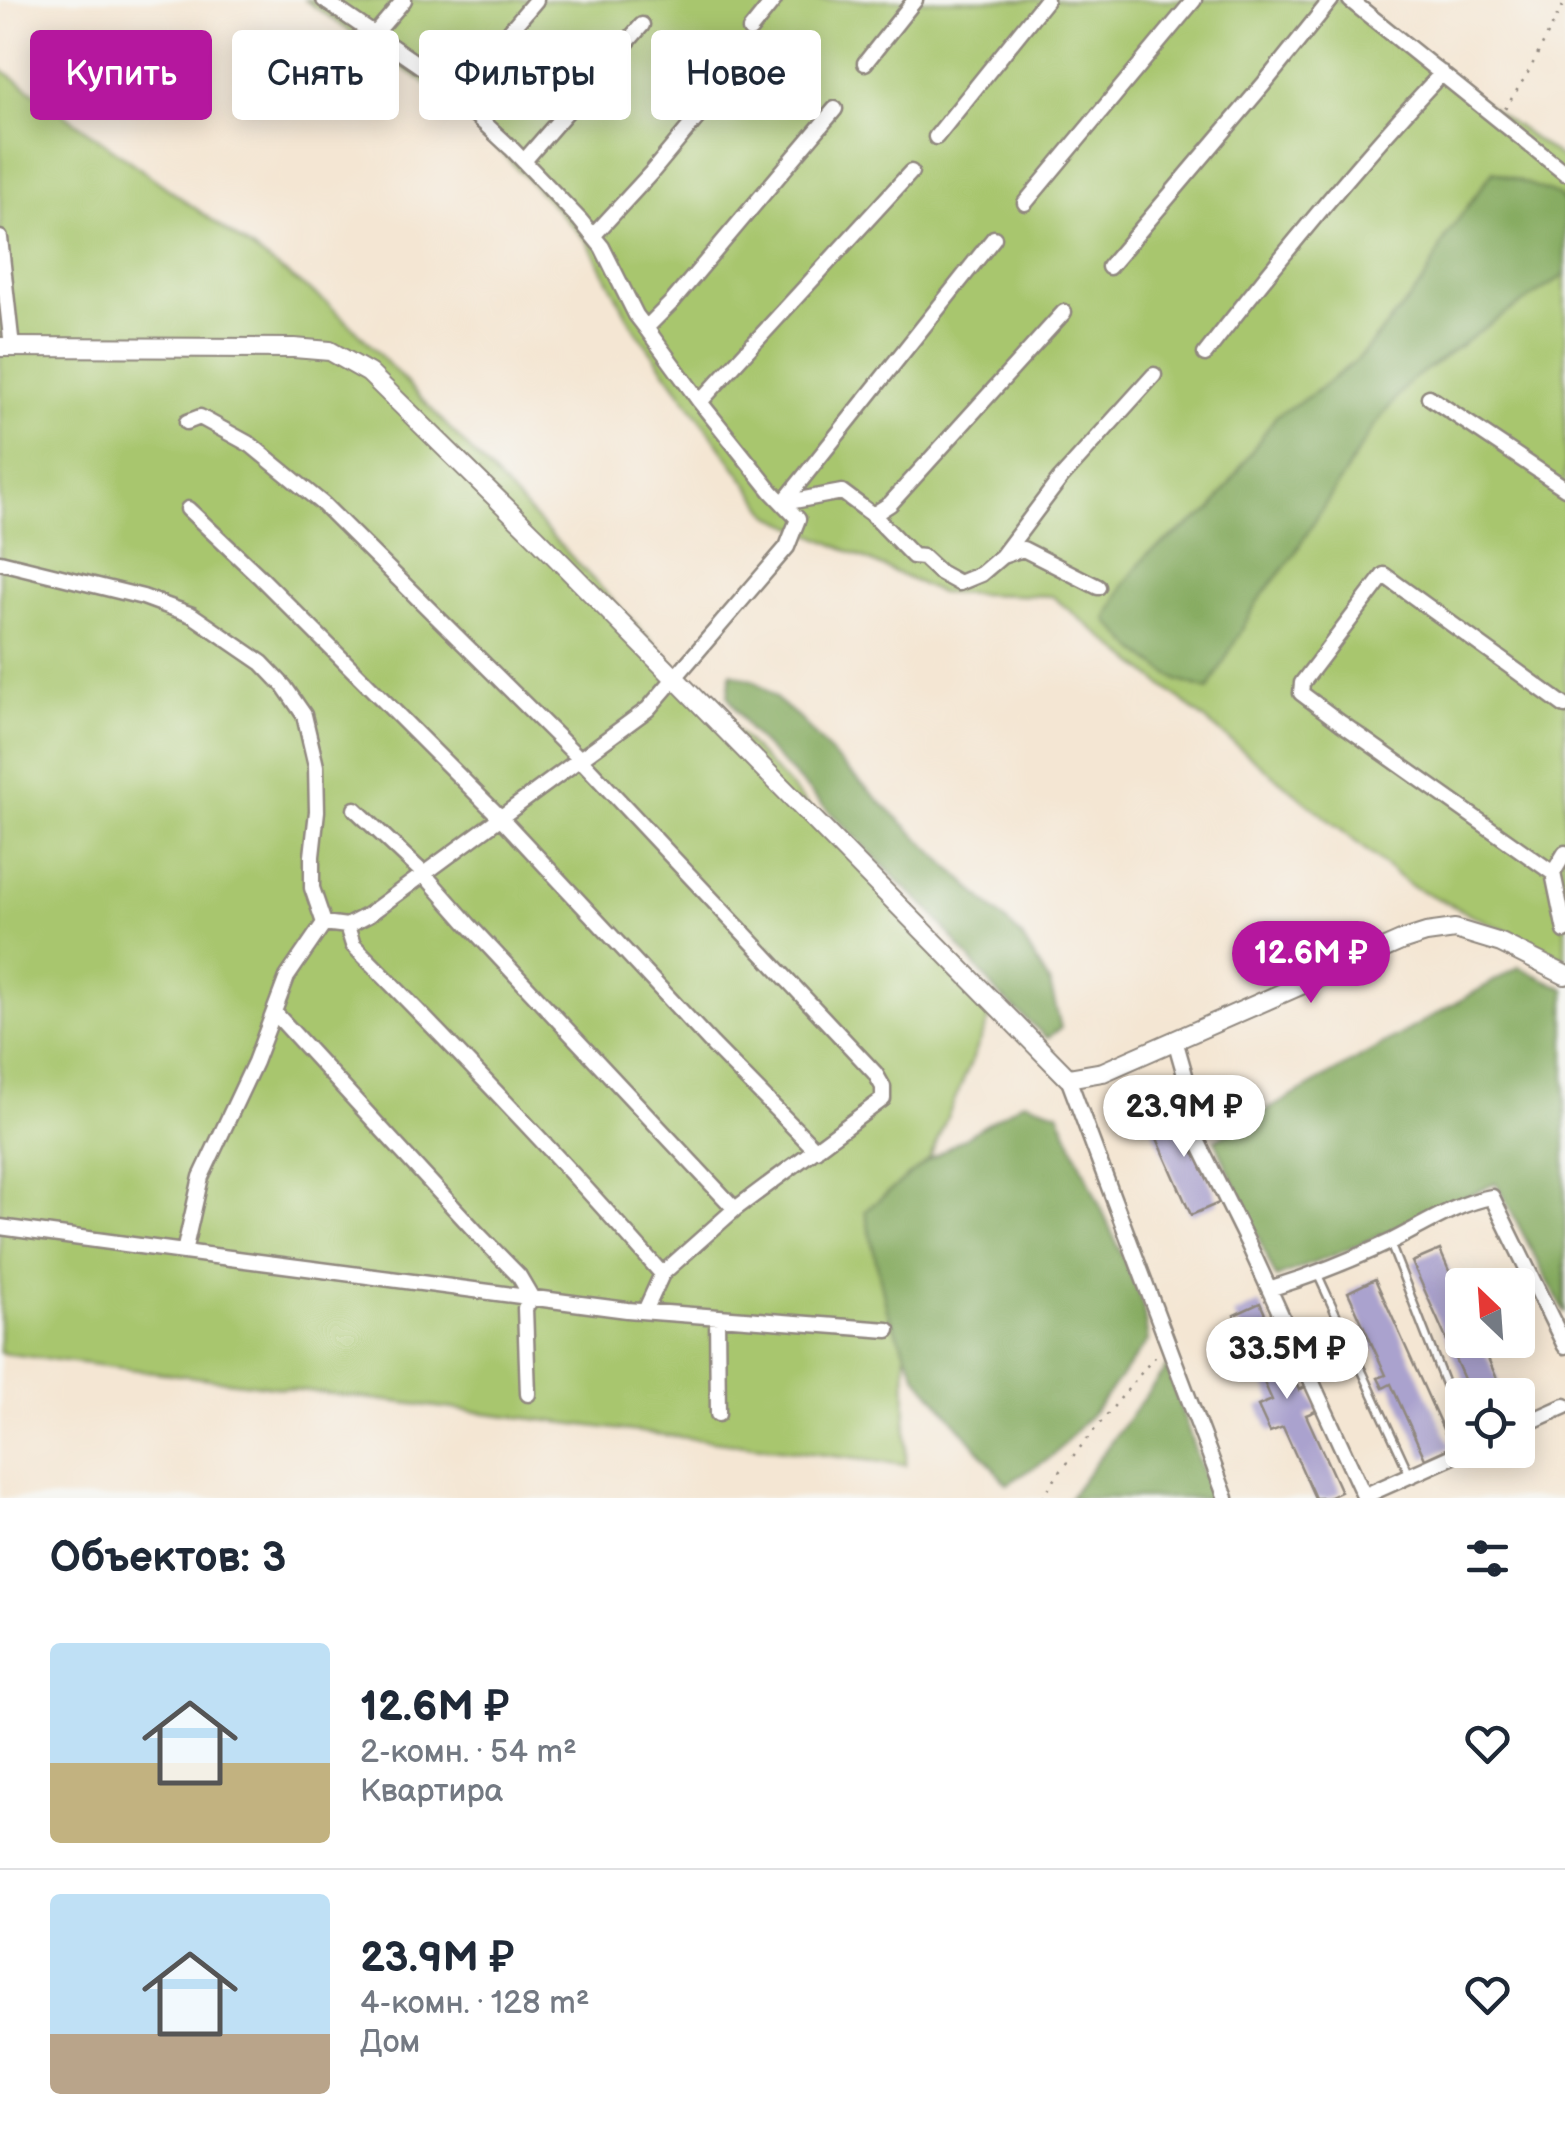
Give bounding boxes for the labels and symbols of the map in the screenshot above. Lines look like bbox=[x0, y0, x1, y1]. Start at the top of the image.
pin: 12.6M ₽ bbox=[1219, 921, 1403, 1006]
pin: 23.9M ₽ bbox=[1092, 1075, 1276, 1160]
north arrow bbox=[1445, 1268, 1535, 1358]
pin: 33.5M ₽ bbox=[1195, 1317, 1379, 1402]

